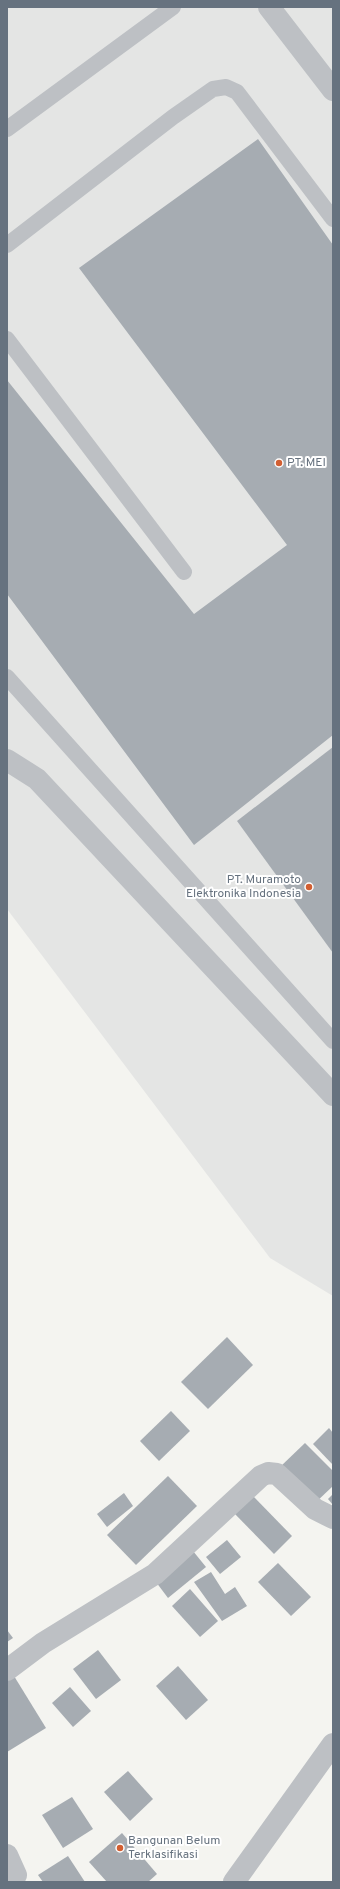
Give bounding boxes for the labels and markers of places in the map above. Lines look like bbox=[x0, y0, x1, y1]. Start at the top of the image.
place label: PT. MEI bbox=[287, 455, 326, 471]
marker: PT. MEI bbox=[274, 458, 284, 468]
place label: PT. Muramoto Elektronika Indonesia bbox=[186, 872, 301, 902]
marker: PT. Muramoto Elektronika Indonesia bbox=[304, 882, 314, 892]
place label: Bangunan Belum Terklasifikasi bbox=[128, 1833, 220, 1863]
marker: Bangunan Belum Terklasifikasi bbox=[115, 1843, 125, 1853]

